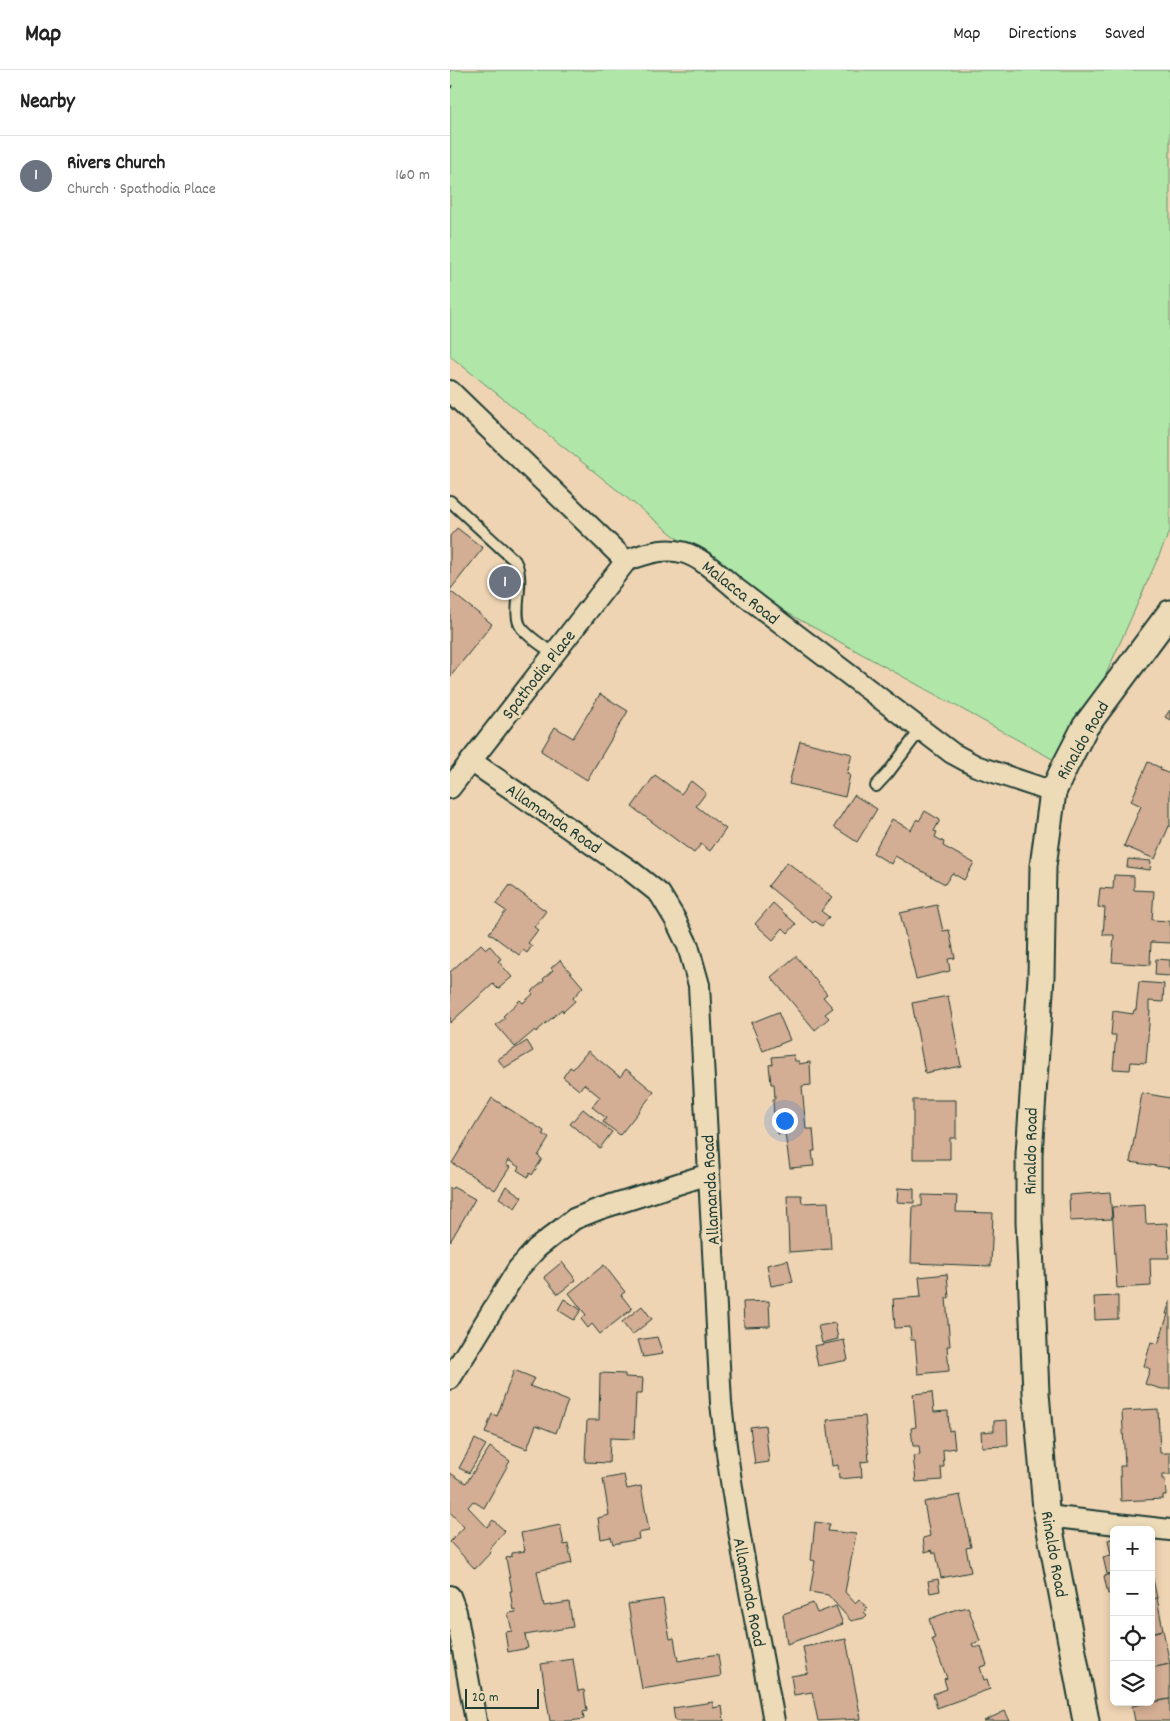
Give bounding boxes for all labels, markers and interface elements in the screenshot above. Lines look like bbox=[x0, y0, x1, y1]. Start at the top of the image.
text: Map bbox=[25, 18, 61, 52]
text: Map bbox=[953, 22, 980, 47]
text: Directions bbox=[1008, 22, 1077, 47]
text: Saved bbox=[1105, 22, 1145, 47]
text: Nearby bbox=[20, 88, 75, 118]
text: Rivers Church bbox=[67, 151, 165, 178]
text: 1 bbox=[34, 164, 38, 187]
text: 160 m bbox=[395, 164, 430, 187]
text: Church · Spathodia Place bbox=[67, 178, 216, 201]
street label: Malacca Road bbox=[695, 556, 784, 632]
pin: 1 bbox=[489, 563, 521, 601]
street label: Spathodia Place bbox=[497, 625, 583, 726]
street label: Rinaldo Road bbox=[1052, 697, 1117, 785]
street label: Allamanda Road bbox=[500, 779, 605, 861]
street label: Rinaldo Road bbox=[1019, 1107, 1046, 1195]
your location bbox=[772, 1108, 798, 1134]
street label: Allamanda Road bbox=[697, 1134, 728, 1246]
street label: Rinaldo Road bbox=[1033, 1509, 1072, 1600]
map controls bbox=[1110, 1526, 1155, 1706]
button: + bbox=[1110, 1526, 1155, 1571]
street label: Allamanda Road bbox=[725, 1536, 770, 1649]
button: − bbox=[1110, 1571, 1155, 1616]
button: locate bbox=[1110, 1616, 1155, 1661]
button: layers bbox=[1110, 1661, 1155, 1706]
scale bar bbox=[465, 1686, 539, 1709]
text: 20 m bbox=[472, 1688, 499, 1708]

